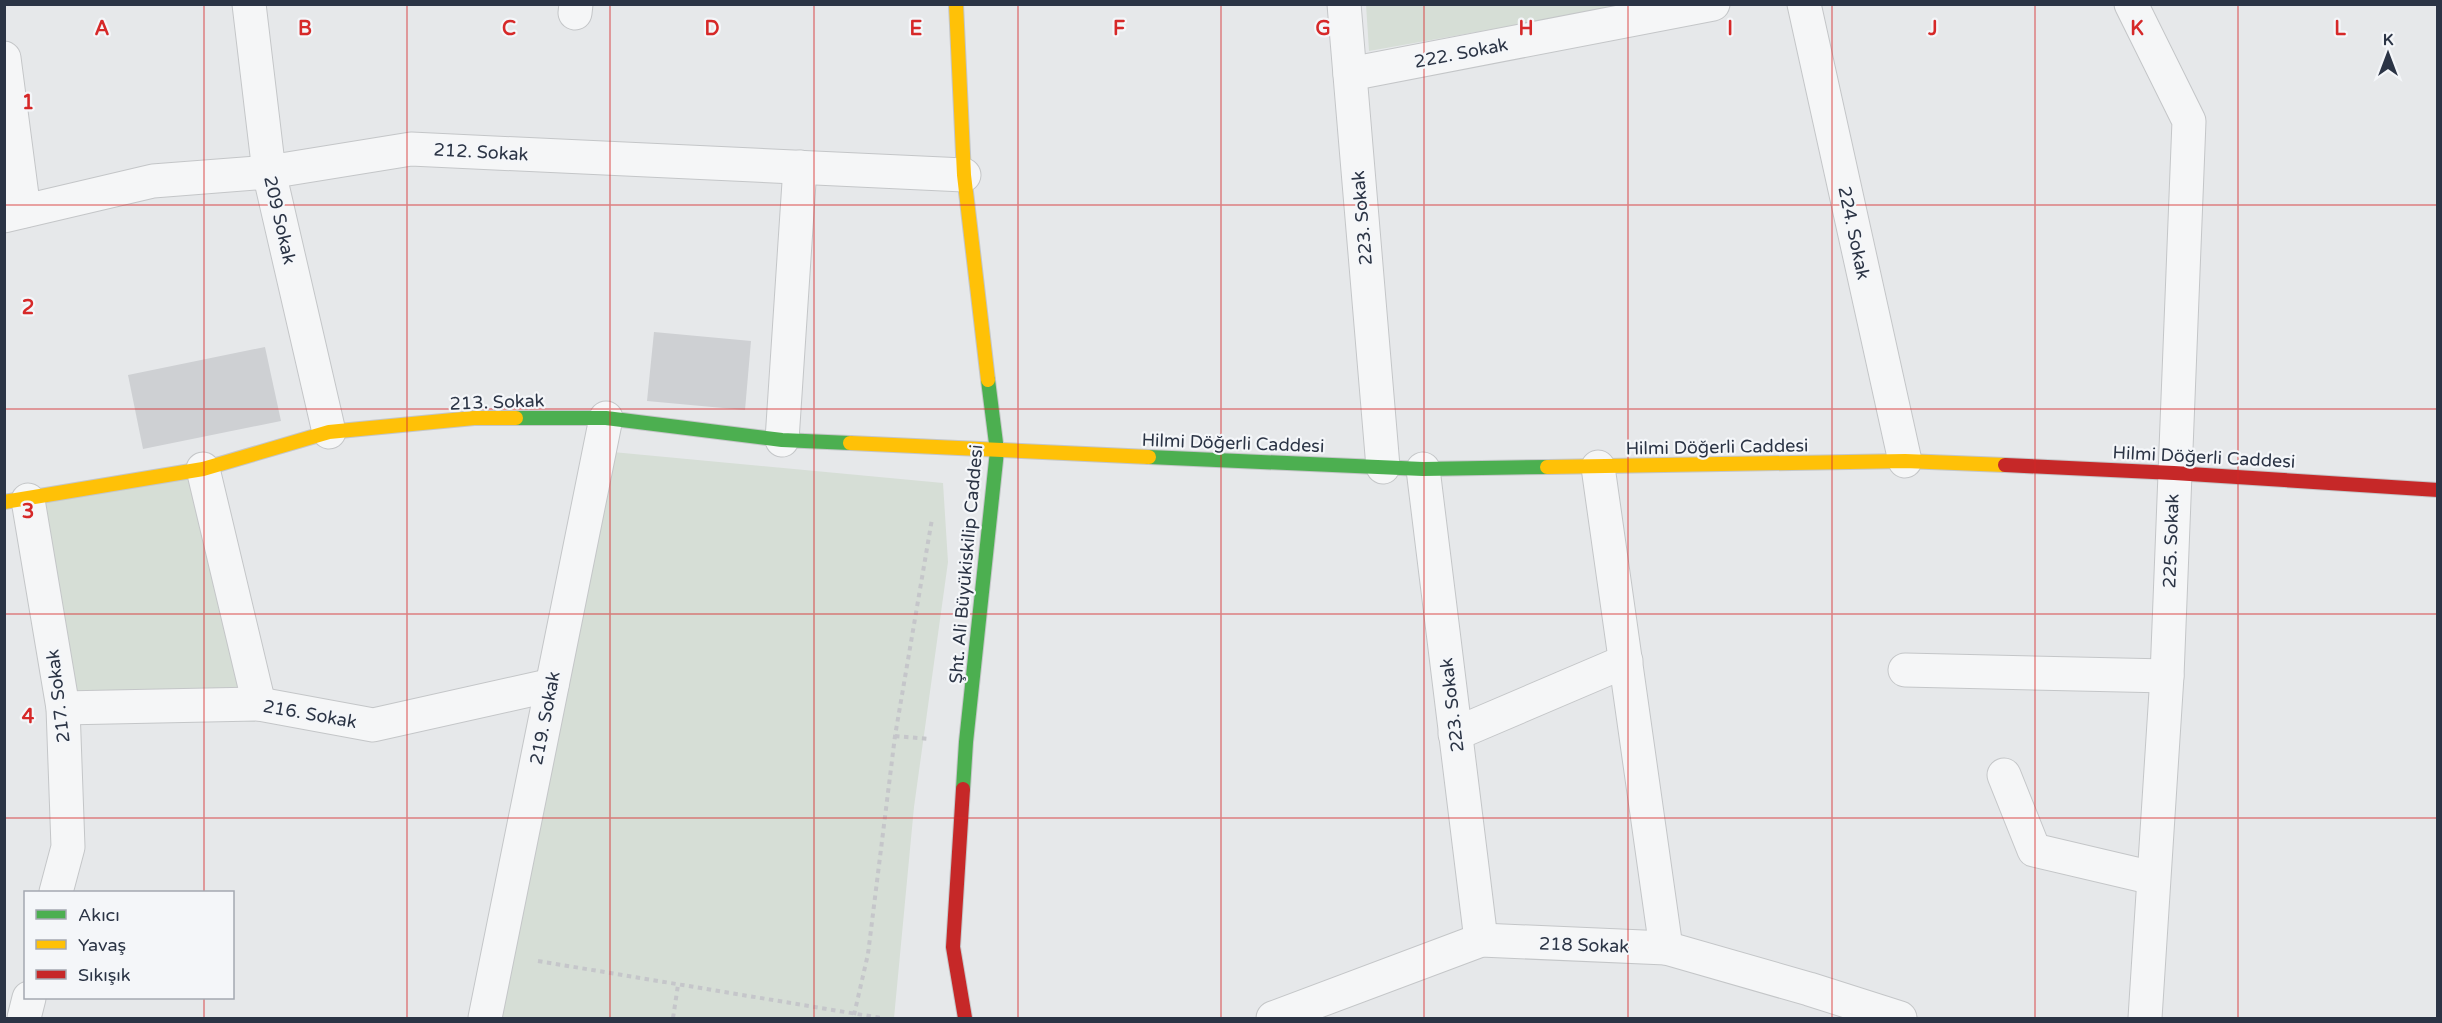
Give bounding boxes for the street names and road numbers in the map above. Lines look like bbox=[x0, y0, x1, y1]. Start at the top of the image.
street label: 222. Sokak bbox=[1412, 33, 1510, 73]
street label: 212. Sokak bbox=[433, 139, 529, 165]
street label: 223. Sokak bbox=[1347, 170, 1377, 266]
street label: 209 Sokak bbox=[259, 174, 301, 267]
street label: 224. Sokak bbox=[1833, 184, 1875, 282]
street label: 213. Sokak bbox=[449, 389, 545, 415]
street label: Hilmi Döğerli Caddesi bbox=[1141, 429, 1325, 457]
street label: Hilmi Döğerli Caddesi bbox=[1625, 434, 1809, 460]
street label: Hilmi Döğerli Caddesi bbox=[2112, 441, 2296, 473]
street label: Şht. Ali Büyükiskilip Caddesi bbox=[945, 444, 987, 684]
street label: 225. Sokak bbox=[2158, 493, 2184, 589]
street label: 217. Sokak bbox=[41, 648, 75, 744]
street label: 223. Sokak bbox=[1435, 656, 1469, 753]
street label: 219. Sokak bbox=[525, 669, 565, 767]
street label: 216. Sokak bbox=[261, 695, 359, 733]
street label: 218 Sokak bbox=[1539, 932, 1630, 958]

